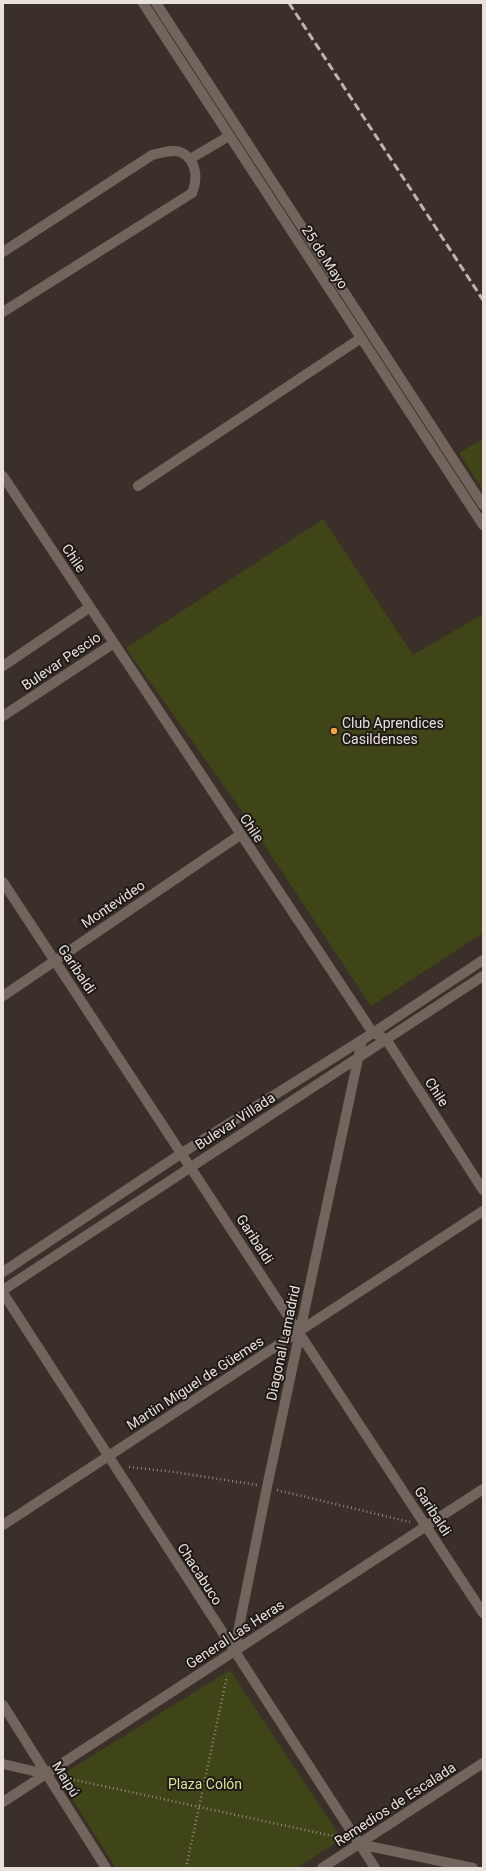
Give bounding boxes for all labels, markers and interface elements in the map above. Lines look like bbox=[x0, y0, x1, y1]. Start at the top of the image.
street label: 25 de Mayo bbox=[299, 222, 351, 292]
street label: Chile bbox=[59, 541, 89, 575]
street label: Bulevar Pescio bbox=[18, 629, 104, 693]
place label: Club Aprendices Casildenses bbox=[342, 715, 444, 747]
marker: Club Aprendices Casildenses bbox=[329, 726, 339, 736]
street label: Chile bbox=[237, 811, 267, 845]
street label: Montevideo bbox=[78, 877, 148, 931]
street label: Garibaldi bbox=[55, 942, 99, 996]
street label: Chile bbox=[422, 1075, 452, 1109]
street label: Bulevar Villada bbox=[192, 1089, 278, 1153]
street label: Garibaldi bbox=[233, 1211, 277, 1267]
street label: Diagonal Lamadrid bbox=[263, 1284, 303, 1402]
street label: Martin Miguel de Güemes bbox=[124, 1333, 266, 1433]
street label: Garibaldi bbox=[411, 1483, 455, 1539]
street label: Chacabuco bbox=[174, 1540, 226, 1608]
street label: General Las Heras bbox=[183, 1596, 287, 1672]
street label: Maipú bbox=[49, 1758, 83, 1800]
street label: Remedios de Escalada bbox=[331, 1759, 459, 1849]
park label: Plaza Colón bbox=[168, 1776, 242, 1792]

